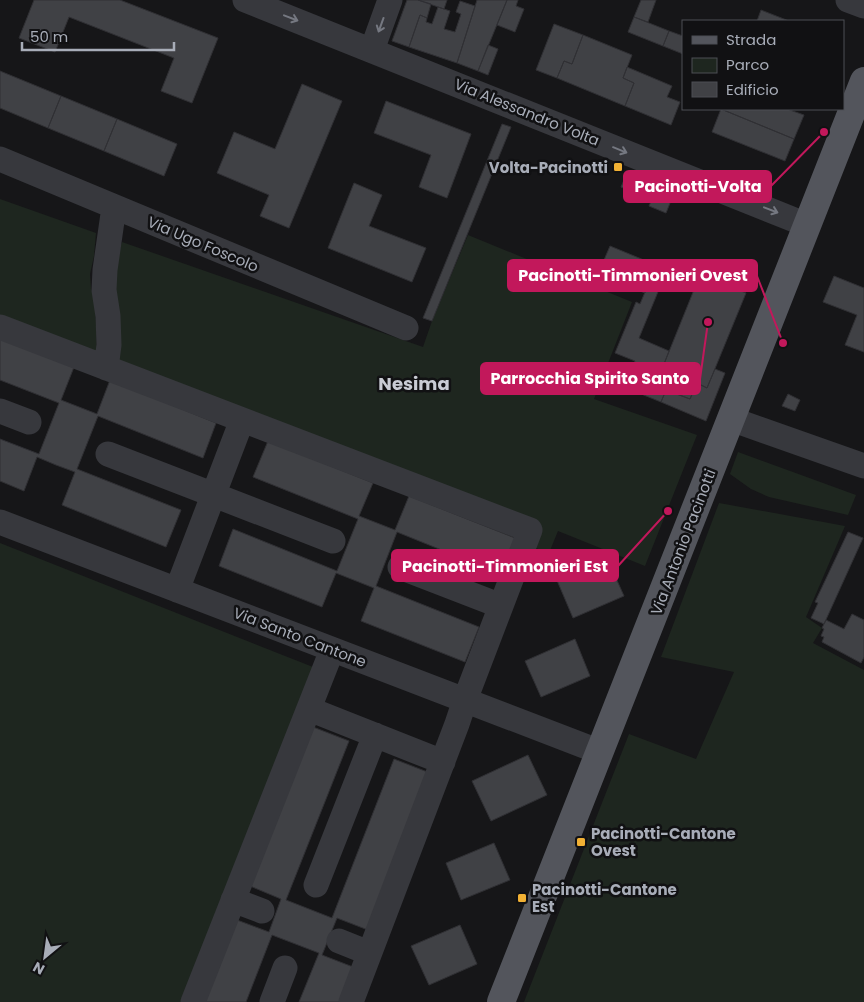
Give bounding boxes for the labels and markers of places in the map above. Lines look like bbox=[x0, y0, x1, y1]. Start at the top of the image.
place label: Volta-Pacinotti bbox=[489, 157, 608, 178]
marker: Volta-Pacinotti bbox=[612, 161, 624, 173]
callout: Pacinotti-Volta bbox=[624, 171, 771, 202]
callout: Pacinotti-Timmonieri Ovest bbox=[508, 260, 757, 291]
callout: Parrocchia Spirito Santo bbox=[481, 363, 700, 394]
callout: Pacinotti-Timmonieri Est bbox=[392, 550, 618, 581]
place label: Pacinotti-Cantone Ovest bbox=[591, 823, 736, 861]
marker: Pacinotti-Cantone Ovest bbox=[575, 836, 587, 848]
place label: Pacinotti-Cantone Est bbox=[532, 879, 677, 917]
marker: Pacinotti-Cantone Est bbox=[516, 892, 528, 904]

